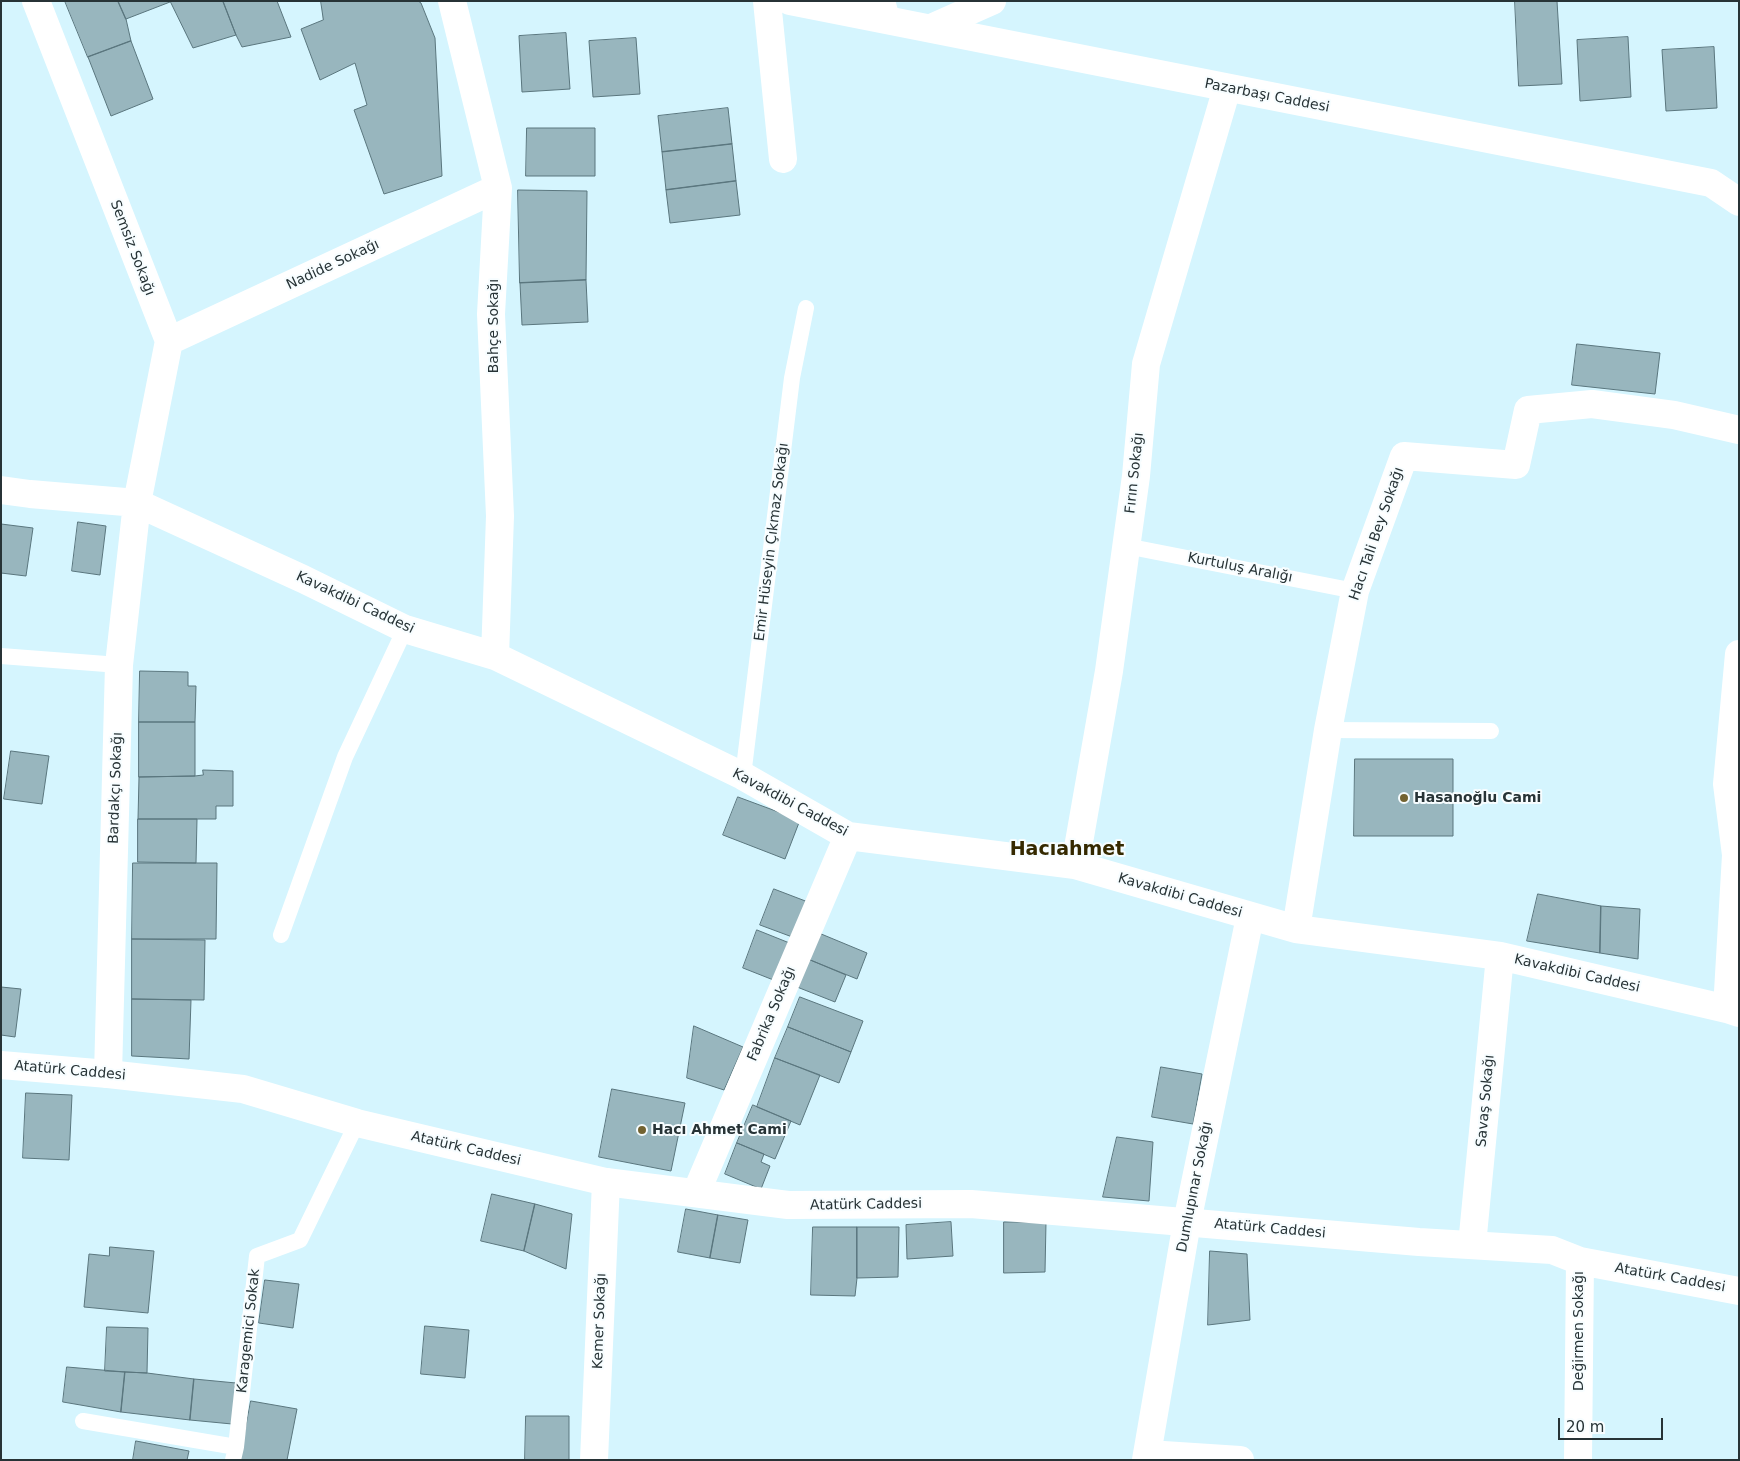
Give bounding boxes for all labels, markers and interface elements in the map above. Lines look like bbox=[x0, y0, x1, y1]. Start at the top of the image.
street label: Pazarbaşı Caddesi bbox=[1203, 76, 1331, 116]
street label: Semsiz Sokağı bbox=[106, 198, 158, 298]
street label: Nadide Sokağı bbox=[284, 236, 382, 294]
street label: Bahçe Sokağı bbox=[486, 279, 502, 373]
street label: Fırın Sokağı bbox=[1122, 432, 1148, 514]
street label: Emir Hüseyin Çıkmaz Sokağı bbox=[751, 442, 793, 642]
street label: Hacı Tali Bey Sokağı bbox=[1346, 465, 1408, 603]
street label: Kurtuluş Aralığı bbox=[1186, 550, 1294, 586]
street label: Kavakdibi Caddesi bbox=[293, 568, 417, 638]
street label: Bardakçı Sokağı bbox=[106, 732, 126, 844]
street label: Kavakdibi Caddesi bbox=[729, 765, 851, 841]
place label: Hasanoğlu Cami bbox=[1414, 790, 1541, 806]
marker: Hasanoğlu Cami bbox=[1398, 792, 1410, 804]
district label: Hacıahmet bbox=[1010, 839, 1124, 861]
street label: Kavakdibi Caddesi bbox=[1116, 870, 1244, 922]
street label: Kavakdibi Caddesi bbox=[1513, 951, 1641, 997]
street label: Fabrika Sokağı bbox=[744, 964, 800, 1064]
street label: Savaş Sokağı bbox=[1474, 1054, 1498, 1148]
street label: Atatürk Caddesi bbox=[13, 1058, 127, 1084]
street label: Dumlupınar Sokağı bbox=[1174, 1120, 1216, 1254]
place label: Hacı Ahmet Cami bbox=[652, 1122, 787, 1138]
marker: Hacı Ahmet Cami bbox=[636, 1124, 648, 1136]
street label: Atatürk Caddesi bbox=[410, 1128, 522, 1170]
street label: Atatürk Caddesi bbox=[810, 1196, 922, 1214]
street label: Atatürk Caddesi bbox=[1213, 1216, 1327, 1242]
street label: Atatürk Caddesi bbox=[1613, 1260, 1727, 1296]
street label: Karagemici Sokak bbox=[234, 1268, 264, 1394]
street label: Değirmen Sokağı bbox=[1571, 1271, 1587, 1391]
street label: Kemer Sokağı bbox=[590, 1273, 610, 1369]
scale bar bbox=[1560, 1408, 1665, 1440]
text: 20 m bbox=[1566, 1418, 1604, 1436]

